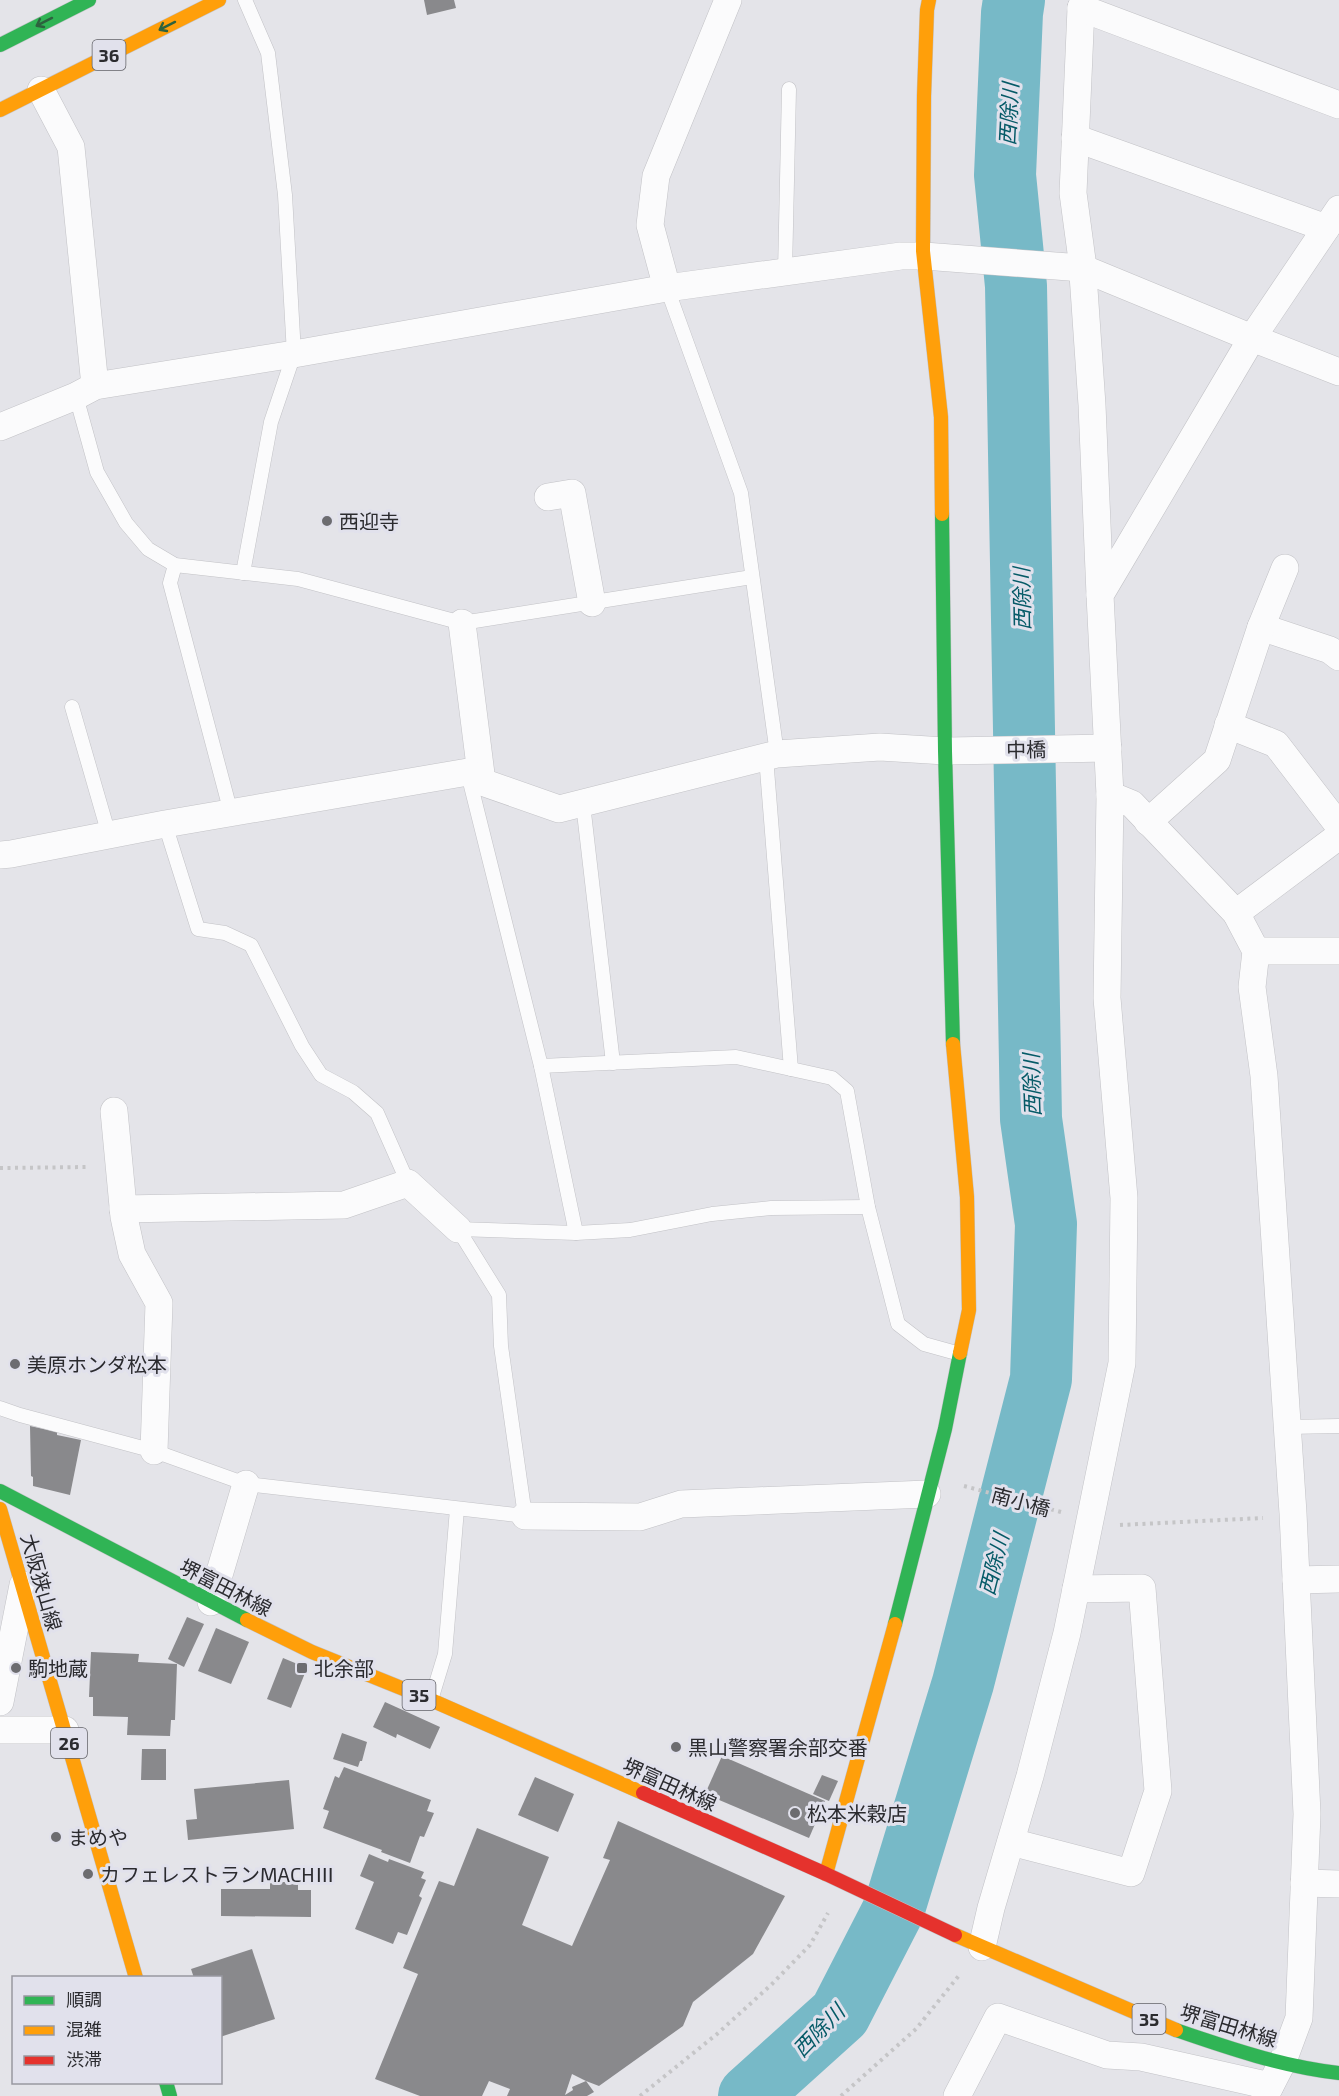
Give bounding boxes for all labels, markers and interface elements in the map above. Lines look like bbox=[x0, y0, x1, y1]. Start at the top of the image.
one-way arrow bbox=[36, 17, 54, 29]
one-way arrow bbox=[158, 21, 176, 33]
road number: 36 bbox=[92, 40, 126, 70]
water label: 西除川 bbox=[994, 80, 1022, 146]
place label: 西迎寺 bbox=[339, 509, 399, 533]
marker: 西迎寺 bbox=[320, 514, 334, 528]
water label: 西除川 bbox=[1008, 565, 1034, 631]
street label: 中橋 bbox=[1006, 737, 1046, 761]
water label: 西除川 bbox=[1017, 1051, 1045, 1117]
place label: 美原ホンダ松本 bbox=[27, 1352, 167, 1376]
marker: 美原ホンダ松本 bbox=[8, 1357, 22, 1371]
street label: 南小橋 bbox=[989, 1482, 1053, 1520]
water label: 西除川 bbox=[973, 1528, 1013, 1598]
street label: 大阪狭山線 bbox=[17, 1531, 67, 1633]
street label: 堺富田林線 bbox=[176, 1554, 276, 1620]
place label: 駒地蔵 bbox=[28, 1656, 88, 1680]
place label: 北余部 bbox=[314, 1656, 374, 1680]
marker: 駒地蔵 bbox=[9, 1661, 23, 1675]
marker: 北余部 bbox=[295, 1661, 309, 1675]
road number: 35 bbox=[402, 1680, 436, 1710]
road number: 26 bbox=[51, 1728, 87, 1758]
place label: 黒山警察署余部交番 bbox=[688, 1735, 868, 1759]
marker: 黒山警察署余部交番 bbox=[669, 1740, 683, 1754]
street label: 堺富田林線 bbox=[619, 1753, 721, 1815]
place label: 松本米穀店 bbox=[807, 1801, 907, 1825]
marker: 松本米穀店 bbox=[788, 1806, 802, 1820]
place label: まめや bbox=[68, 1825, 128, 1849]
marker: まめや bbox=[49, 1830, 63, 1844]
place label: カフェレストランMACHⅢ bbox=[100, 1862, 335, 1886]
marker: カフェレストランMACHⅢ bbox=[81, 1867, 95, 1881]
legend bbox=[12, 1976, 222, 2084]
text: 順調 bbox=[66, 1988, 102, 2010]
water label: 西除川 bbox=[787, 1997, 850, 2061]
street label: 堺富田林線 bbox=[1178, 1999, 1280, 2051]
road number: 35 bbox=[1132, 2004, 1166, 2034]
text: 混雑 bbox=[66, 2018, 102, 2040]
text: 渋滞 bbox=[66, 2048, 102, 2070]

